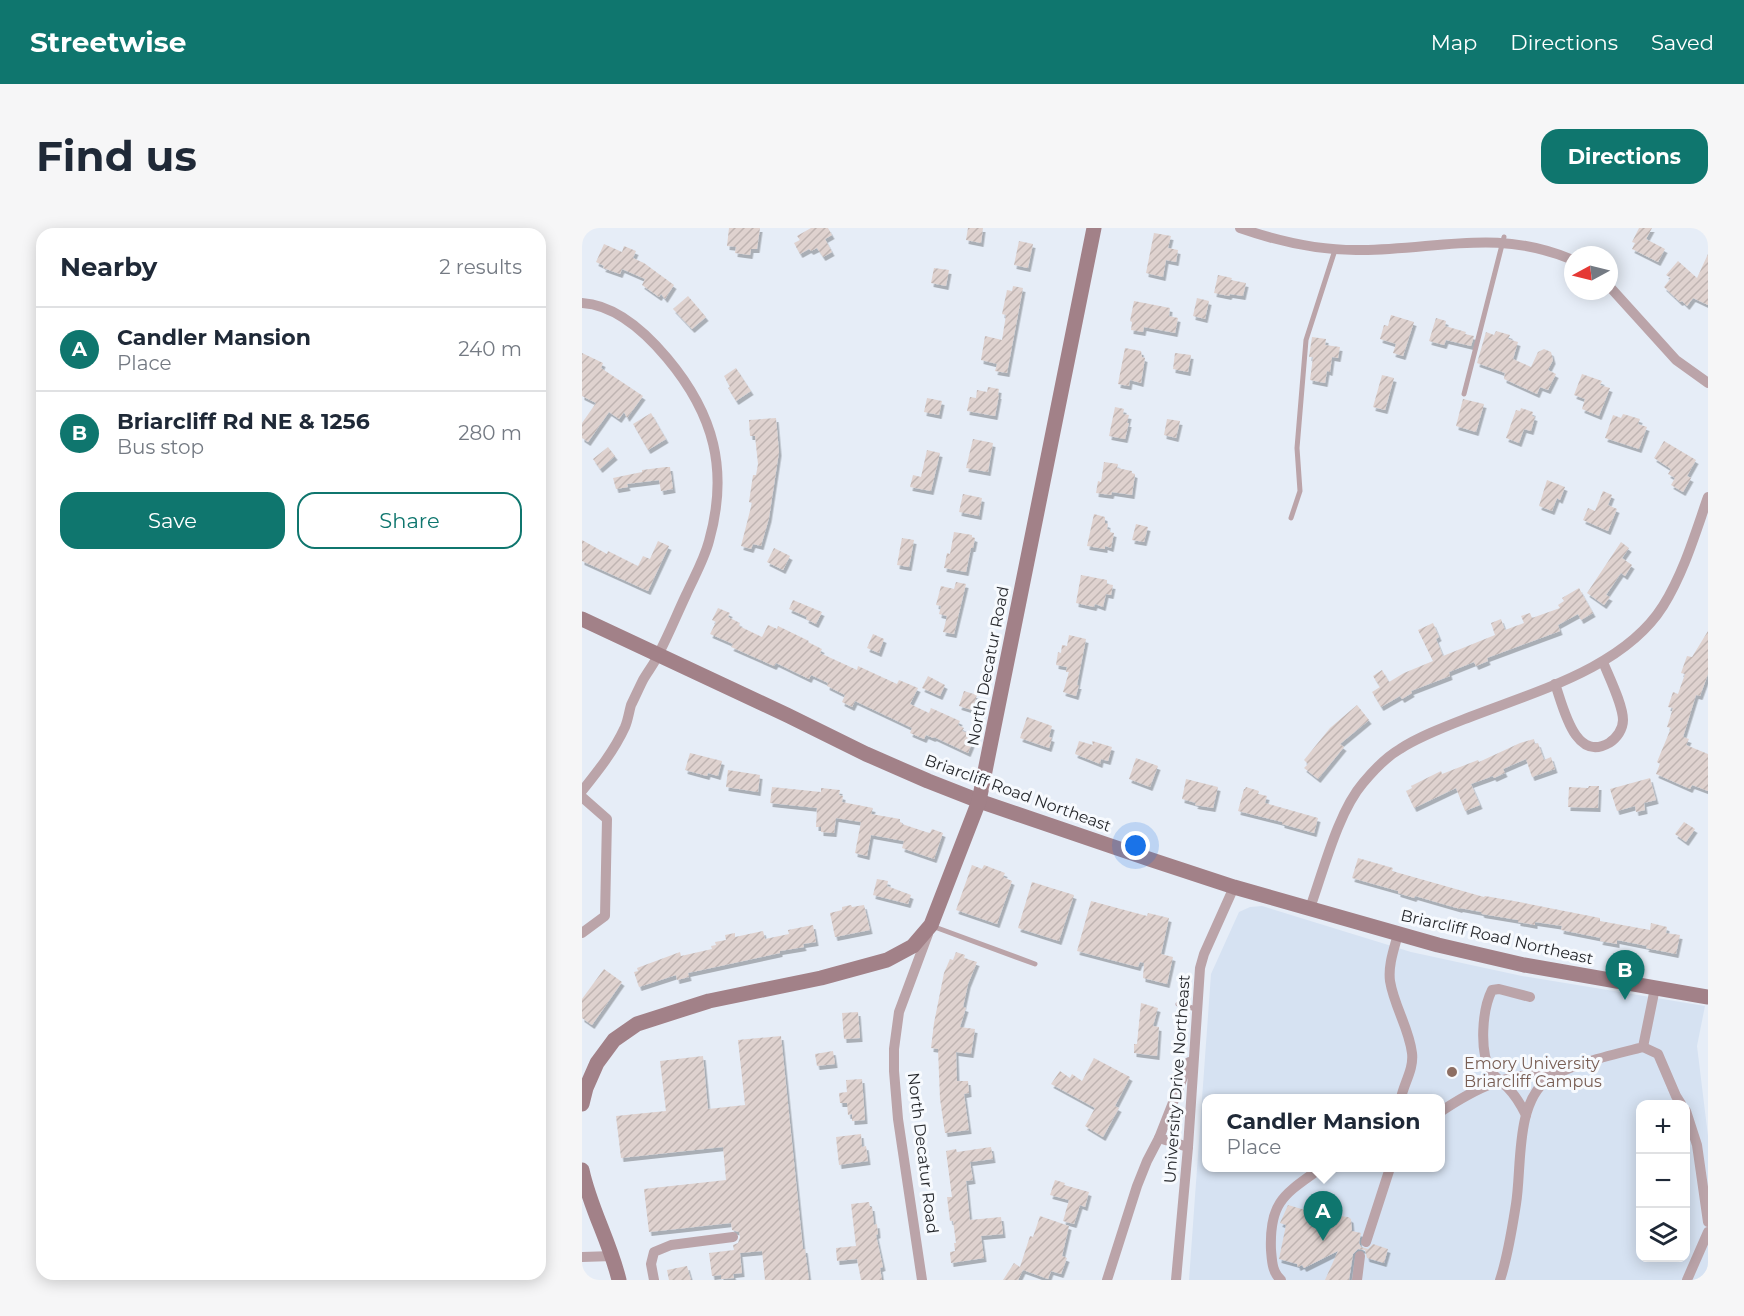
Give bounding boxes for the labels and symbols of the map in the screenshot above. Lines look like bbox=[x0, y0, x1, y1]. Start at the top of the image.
north arrow bbox=[1564, 246, 1618, 300]
street label: North Decatur Road bbox=[963, 585, 1013, 747]
street label: Briarcliff Road Northeast bbox=[922, 750, 1114, 836]
your location bbox=[1121, 831, 1150, 860]
street label: Briarcliff Road Northeast bbox=[1399, 906, 1596, 969]
pin: B bbox=[1606, 950, 1644, 1000]
street label: University Drive Northeast bbox=[1160, 973, 1194, 1184]
place label: Emory University Briarcliff Campus bbox=[1464, 1054, 1602, 1091]
marker: Emory University Briarcliff Campus bbox=[1445, 1065, 1459, 1079]
street label: North Decatur Road bbox=[904, 1071, 942, 1235]
pin: A bbox=[1304, 1192, 1342, 1241]

